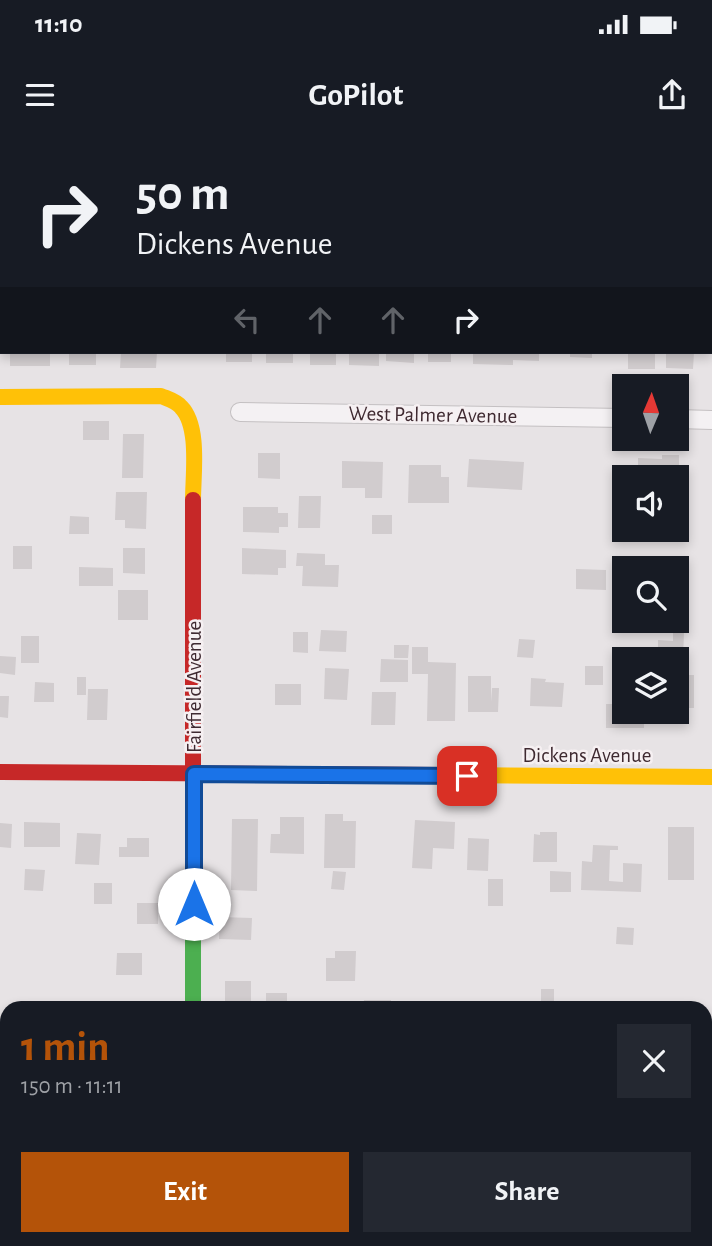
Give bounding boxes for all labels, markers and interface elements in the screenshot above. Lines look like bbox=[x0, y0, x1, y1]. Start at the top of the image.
text: 11:10 bbox=[35, 11, 83, 37]
icon: menu bbox=[21, 76, 59, 114]
icon: share bbox=[653, 76, 691, 114]
text: GoPilot bbox=[309, 79, 403, 111]
icon: right bbox=[21, 168, 112, 259]
text: 50 m bbox=[136, 170, 230, 219]
text: Dickens Avenue bbox=[136, 228, 332, 260]
icon: left bbox=[228, 301, 266, 339]
icon: ahead bbox=[301, 301, 339, 339]
icon: ahead bbox=[374, 301, 412, 339]
icon: right bbox=[447, 301, 485, 339]
north arrow bbox=[612, 374, 690, 452]
map controls bbox=[612, 374, 689, 724]
street label: West Palmer Avenue bbox=[349, 403, 517, 427]
button: sound bbox=[612, 465, 689, 542]
button: search bbox=[612, 556, 689, 633]
street label: Fairfield Avenue bbox=[184, 621, 205, 753]
button: layers bbox=[612, 647, 689, 724]
street label: Dickens Avenue bbox=[523, 745, 651, 766]
pin bbox=[437, 746, 497, 806]
icon: arrive bbox=[448, 757, 486, 795]
position arrow bbox=[157, 867, 231, 941]
button: close bbox=[617, 1024, 691, 1098]
text: 1 min bbox=[21, 1026, 110, 1068]
text: 150 m · 11:11 bbox=[21, 1075, 123, 1098]
button: Exit bbox=[21, 1152, 349, 1232]
button: Share bbox=[363, 1152, 691, 1232]

